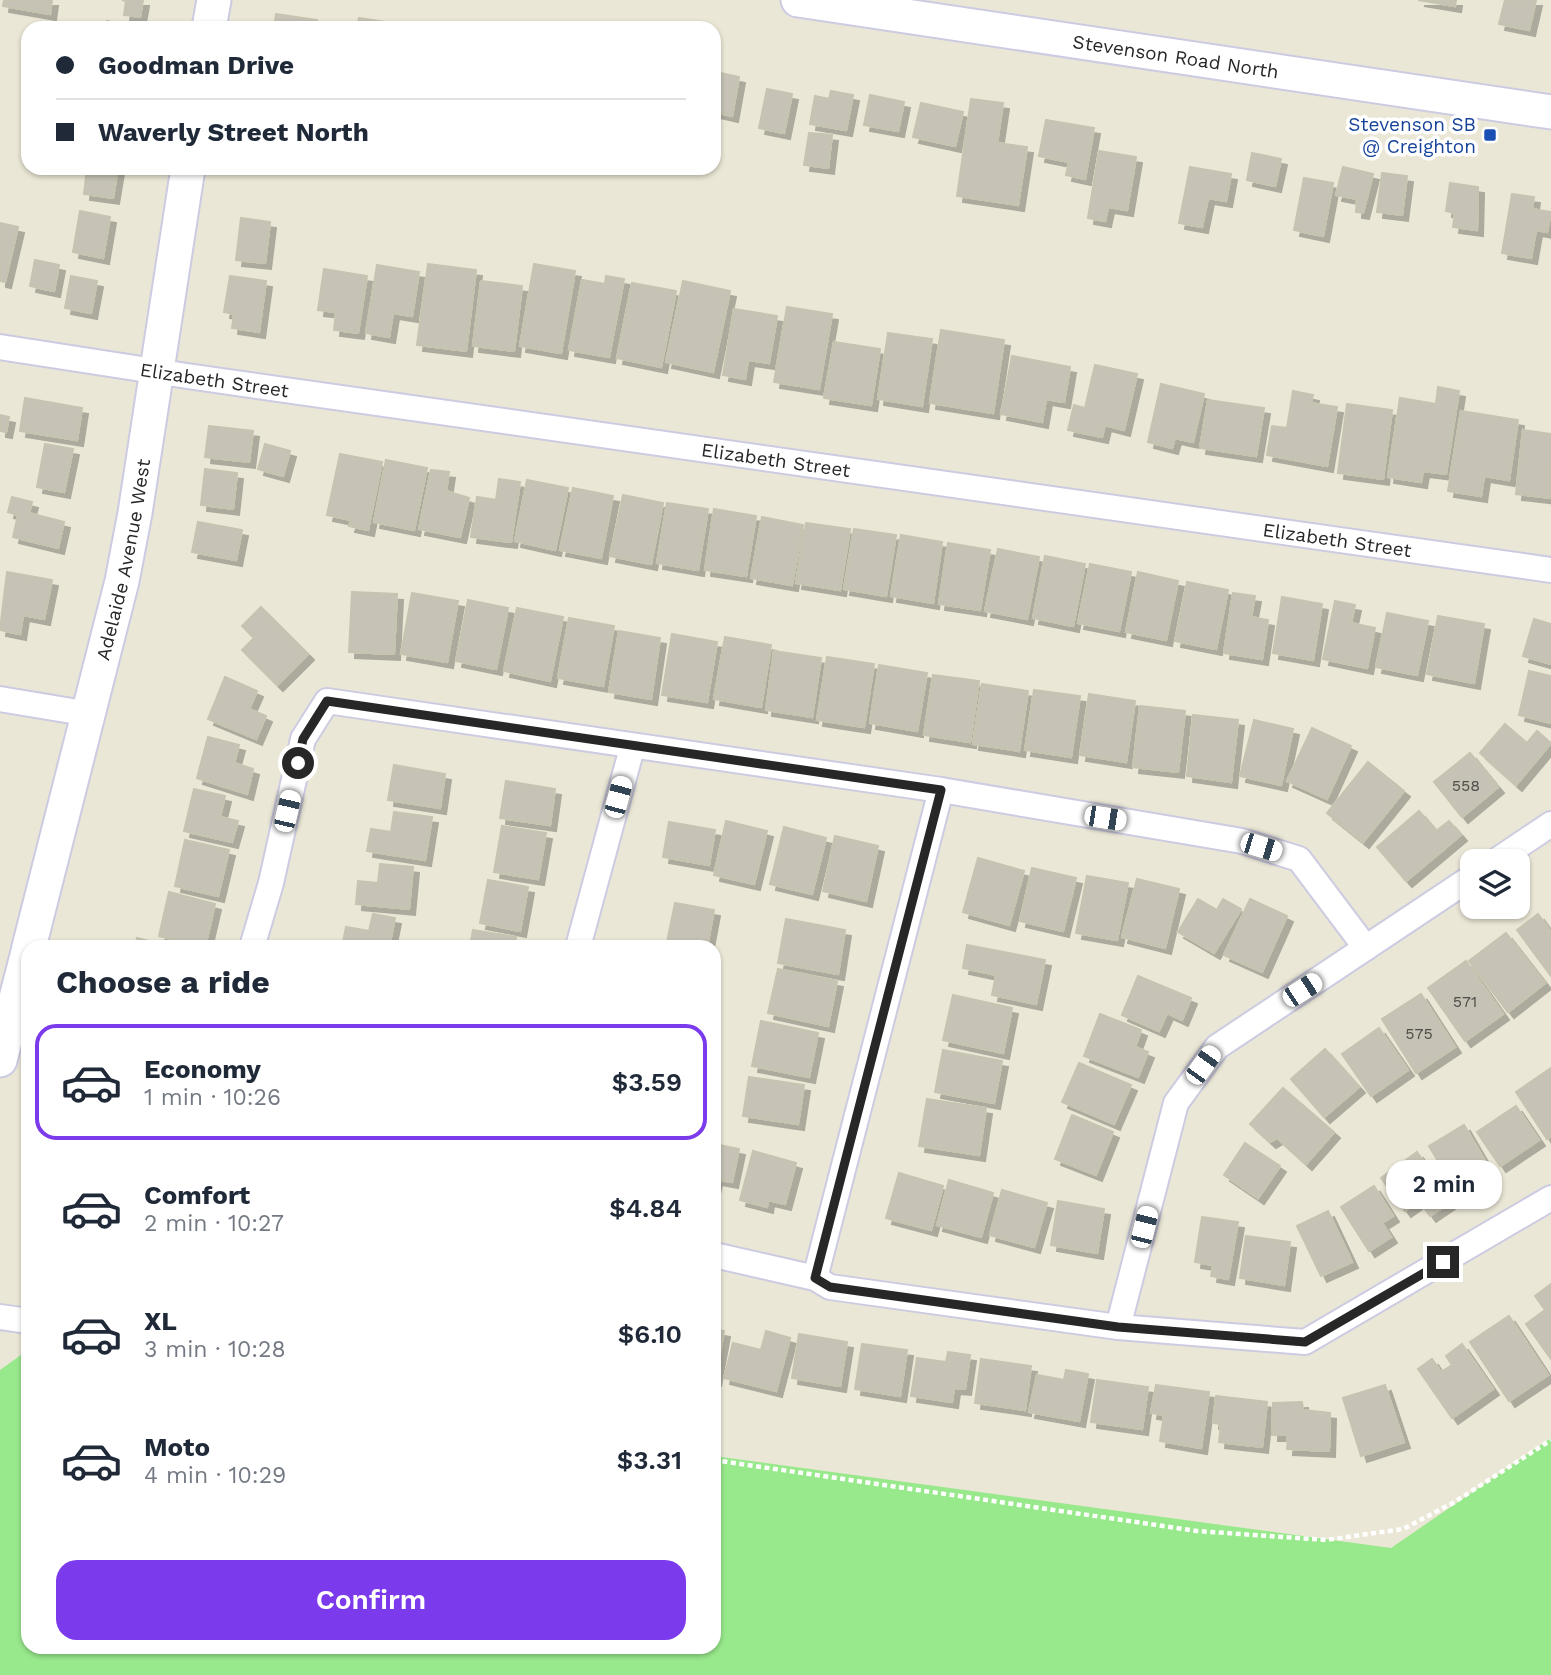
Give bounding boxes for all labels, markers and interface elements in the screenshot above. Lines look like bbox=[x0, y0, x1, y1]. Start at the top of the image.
street label: Stevenson Road North bbox=[1071, 30, 1280, 83]
text: Goodman Drive bbox=[98, 50, 294, 80]
place label: Stevenson SB @ Creighton bbox=[1348, 113, 1476, 158]
text: Waverly Street North bbox=[98, 117, 369, 147]
marker: Stevenson SB @ Creighton bbox=[1482, 127, 1498, 143]
street label: Elizabeth Street bbox=[138, 358, 290, 402]
street label: Elizabeth Street bbox=[700, 438, 852, 482]
street label: Adelaide Avenue West bbox=[91, 457, 155, 663]
street label: Elizabeth Street bbox=[1261, 518, 1413, 562]
route start bbox=[282, 747, 314, 779]
car bbox=[603, 774, 634, 820]
house number: 558 bbox=[1452, 776, 1480, 795]
car bbox=[273, 788, 302, 834]
car bbox=[1083, 804, 1128, 832]
car bbox=[1238, 831, 1285, 863]
map controls bbox=[1460, 849, 1530, 919]
button: layers bbox=[1460, 849, 1530, 919]
text: Choose a ride bbox=[56, 963, 270, 1001]
car bbox=[1279, 970, 1326, 1010]
house number: 571 bbox=[1453, 992, 1477, 1011]
house number: 575 bbox=[1405, 1024, 1433, 1043]
car bbox=[1183, 1042, 1224, 1088]
icon: car bbox=[60, 1051, 123, 1114]
text: Economy bbox=[144, 1054, 261, 1084]
text: $3.59 bbox=[612, 1067, 682, 1097]
text: 1 min · 10:26 bbox=[144, 1084, 281, 1111]
callout: 2 min bbox=[1385, 1160, 1501, 1210]
text: 2 min bbox=[1412, 1171, 1476, 1198]
icon: car bbox=[60, 1177, 123, 1240]
text: Comfort bbox=[144, 1180, 250, 1210]
text: $4.84 bbox=[609, 1193, 682, 1223]
car bbox=[1129, 1204, 1160, 1250]
text: 2 min · 10:27 bbox=[144, 1210, 284, 1237]
route end bbox=[1427, 1246, 1459, 1278]
icon: car bbox=[60, 1303, 123, 1366]
text: XL bbox=[144, 1306, 177, 1336]
text: $6.10 bbox=[618, 1319, 682, 1349]
text: 3 min · 10:28 bbox=[144, 1336, 286, 1363]
icon: car bbox=[60, 1429, 123, 1492]
text: Moto bbox=[144, 1432, 210, 1462]
text: $3.31 bbox=[617, 1445, 682, 1475]
text: 4 min · 10:29 bbox=[144, 1462, 286, 1489]
button: Confirm bbox=[56, 1560, 686, 1640]

